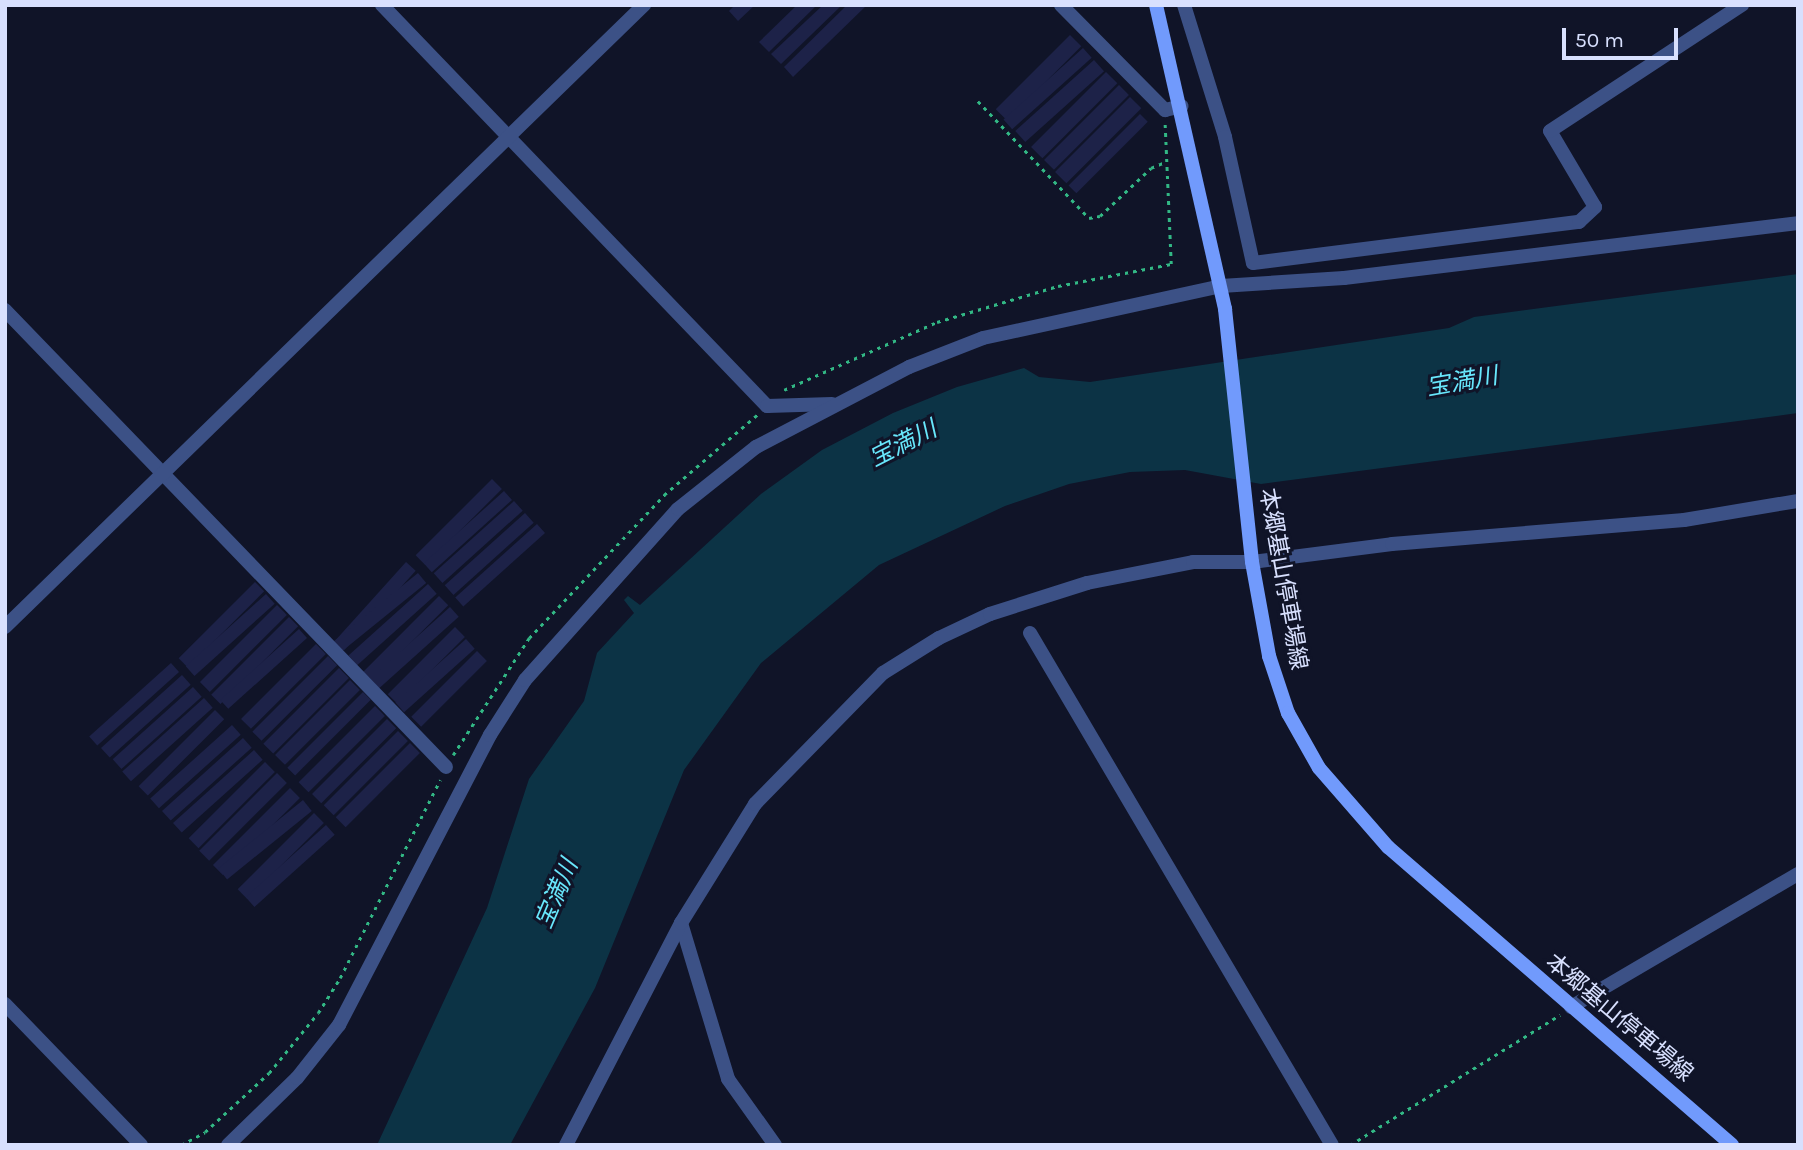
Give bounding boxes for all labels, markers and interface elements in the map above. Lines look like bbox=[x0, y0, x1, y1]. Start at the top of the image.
scale bar bbox=[1565, 14, 1680, 58]
text: 50 m bbox=[1575, 28, 1624, 52]
water label: 宝満川 bbox=[1424, 362, 1500, 402]
water label: 宝満川 bbox=[864, 415, 942, 473]
street label: 本郷基山停車場線 bbox=[1253, 486, 1313, 672]
water label: 宝満川 bbox=[530, 855, 584, 933]
street label: 本郷基山停車場線 bbox=[1540, 948, 1698, 1088]

